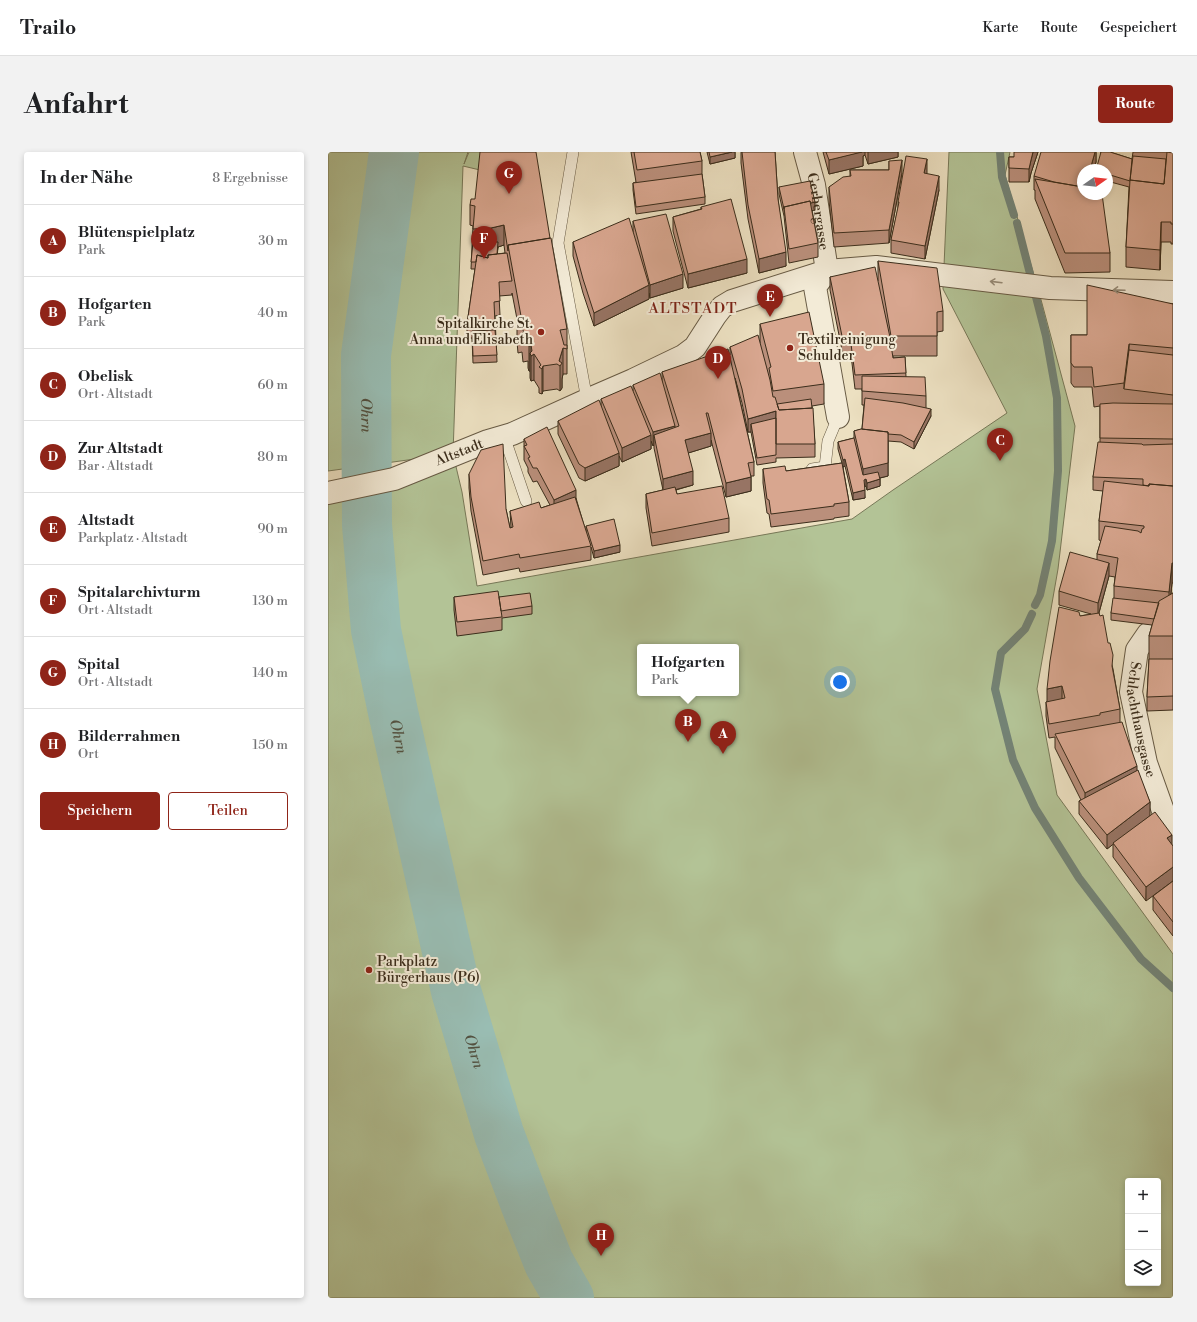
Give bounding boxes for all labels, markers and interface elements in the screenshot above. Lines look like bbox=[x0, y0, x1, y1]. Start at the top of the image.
text: Trailo bbox=[20, 16, 76, 40]
text: Karte bbox=[982, 19, 1019, 37]
text: Route bbox=[1041, 19, 1078, 37]
text: Gespeichert bbox=[1100, 19, 1177, 37]
button: Route bbox=[1098, 85, 1173, 123]
text: Anfahrt bbox=[24, 87, 128, 122]
pin: G bbox=[496, 161, 522, 194]
north arrow bbox=[1077, 164, 1113, 200]
text: In der Nähe bbox=[40, 167, 133, 189]
text: 8 Ergebnisse bbox=[212, 170, 288, 186]
street label: Gerbergasse bbox=[802, 171, 833, 251]
text: Blütenspielplatz bbox=[78, 223, 195, 242]
pin: F bbox=[471, 226, 497, 259]
text: A bbox=[48, 233, 58, 249]
text: 30 m bbox=[258, 233, 288, 249]
text: Park bbox=[78, 242, 105, 258]
one-way arrow bbox=[990, 278, 1003, 286]
pin: E bbox=[757, 284, 783, 317]
one-way arrow bbox=[1113, 286, 1126, 294]
text: Hofgarten bbox=[78, 295, 152, 314]
district label: ALTSTADT bbox=[647, 299, 738, 318]
text: B bbox=[48, 305, 58, 321]
text: 40 m bbox=[258, 305, 288, 321]
text: Park bbox=[78, 314, 105, 330]
place label: Spitalkirche St. Anna und Elisabeth bbox=[408, 315, 534, 349]
marker: Spitalkirche St. Anna und Elisabeth bbox=[536, 327, 546, 337]
place label: Textilreinigung Schulder bbox=[798, 331, 897, 365]
marker: Textilreinigung Schulder bbox=[785, 343, 795, 353]
pin: D bbox=[705, 346, 731, 379]
text: Obelisk bbox=[78, 367, 133, 386]
text: C bbox=[48, 377, 58, 393]
text: 60 m bbox=[257, 377, 288, 393]
text: Ort · Altstadt bbox=[78, 386, 153, 402]
water label: Ohrn bbox=[357, 398, 376, 433]
pin: C bbox=[987, 428, 1013, 461]
street label: Altstadt bbox=[432, 435, 486, 471]
text: Zur Altstadt bbox=[78, 439, 163, 458]
text: D bbox=[48, 449, 58, 465]
text: 80 m bbox=[257, 449, 288, 465]
text: Bar · Altstadt bbox=[78, 458, 153, 474]
text: Altstadt bbox=[78, 511, 134, 530]
text: E bbox=[48, 521, 58, 537]
text: 90 m bbox=[257, 521, 288, 537]
text: Parkplatz · Altstadt bbox=[78, 530, 188, 546]
text: Spitalarchivturm bbox=[78, 583, 200, 602]
text: F bbox=[48, 593, 58, 609]
text: 130 m bbox=[253, 593, 288, 609]
text: Ort · Altstadt bbox=[78, 602, 153, 618]
popup bbox=[637, 644, 739, 696]
text: Hofgarten bbox=[651, 653, 725, 672]
text: Spital bbox=[78, 655, 120, 674]
street label: Schlachthausgasse bbox=[1122, 660, 1159, 780]
text: G bbox=[48, 665, 58, 681]
text: 140 m bbox=[252, 665, 288, 681]
text: Park bbox=[651, 672, 678, 688]
your location bbox=[830, 672, 850, 692]
text: Ort · Altstadt bbox=[78, 674, 153, 690]
pin: B bbox=[675, 709, 701, 742]
water label: Ohrn bbox=[385, 717, 412, 756]
pin: A bbox=[710, 721, 736, 754]
text: Bilderrahmen bbox=[78, 727, 180, 746]
text: H bbox=[48, 737, 58, 753]
text: 150 m bbox=[253, 737, 288, 753]
text: Ort bbox=[78, 746, 99, 762]
button: Speichern bbox=[40, 792, 160, 830]
button: Teilen bbox=[168, 792, 288, 830]
place label: Parkplatz Bürgerhaus (P6) bbox=[376, 953, 480, 987]
marker: Parkplatz Bürgerhaus (P6) bbox=[364, 965, 374, 975]
water label: Ohrn bbox=[460, 1032, 488, 1071]
map controls bbox=[1125, 1178, 1161, 1286]
button: + bbox=[1125, 1178, 1161, 1214]
button: − bbox=[1125, 1214, 1161, 1250]
pin: H bbox=[588, 1223, 614, 1256]
button: layers bbox=[1125, 1250, 1161, 1286]

